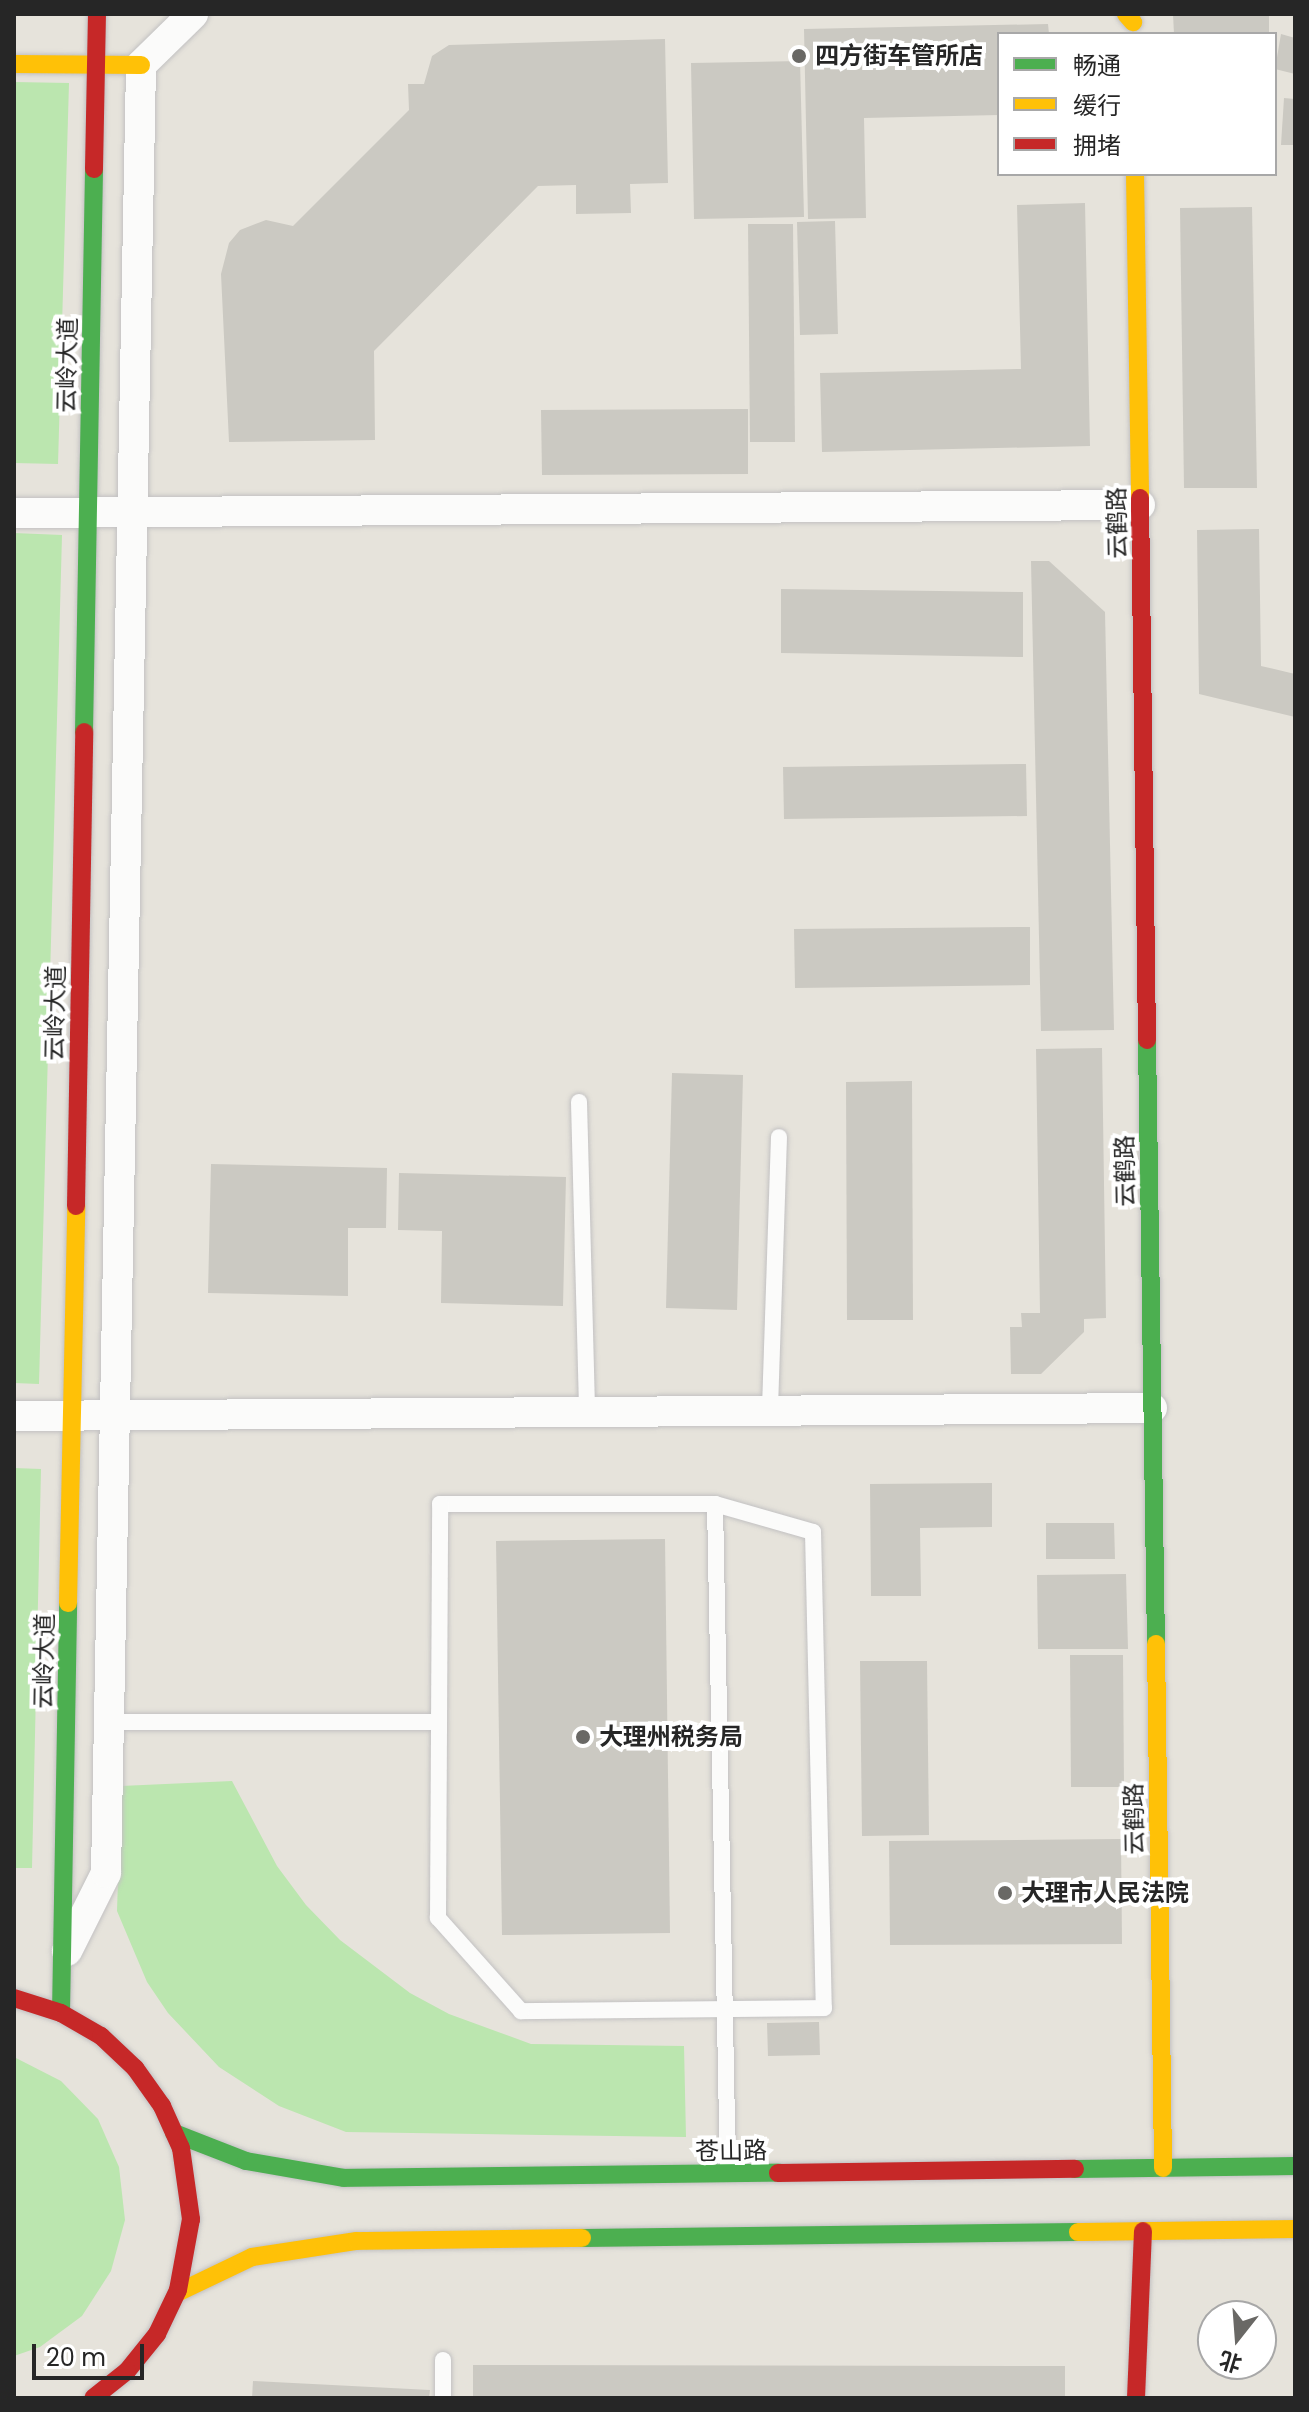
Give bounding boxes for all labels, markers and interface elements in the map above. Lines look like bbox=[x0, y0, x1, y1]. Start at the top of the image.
legend bbox=[997, 32, 1277, 176]
place label: 四方街车管所店 bbox=[815, 42, 983, 70]
marker: 四方街车管所店 bbox=[790, 47, 808, 65]
text: 畅通 bbox=[1073, 49, 1121, 82]
text: 缓行 bbox=[1073, 89, 1121, 122]
text: 拥堵 bbox=[1073, 129, 1121, 162]
street label: 云岭大道 bbox=[52, 317, 82, 413]
street label: 云鹤路 bbox=[1102, 487, 1132, 559]
street label: 云岭大道 bbox=[40, 965, 70, 1061]
street label: 云鹤路 bbox=[1110, 1135, 1140, 1207]
street label: 云岭大道 bbox=[29, 1613, 59, 1709]
place label: 大理州税务局 bbox=[599, 1723, 743, 1751]
marker: 大理州税务局 bbox=[574, 1728, 592, 1746]
street label: 云鹤路 bbox=[1119, 1783, 1149, 1855]
place label: 大理市人民法院 bbox=[1021, 1879, 1189, 1907]
marker: 大理市人民法院 bbox=[996, 1884, 1014, 1902]
street label: 苍山路 bbox=[695, 2136, 767, 2166]
north arrow bbox=[1197, 2300, 1277, 2380]
scale bar bbox=[36, 2328, 148, 2378]
text: 20 m bbox=[46, 2341, 106, 2374]
text: 北 bbox=[1215, 2343, 1245, 2380]

